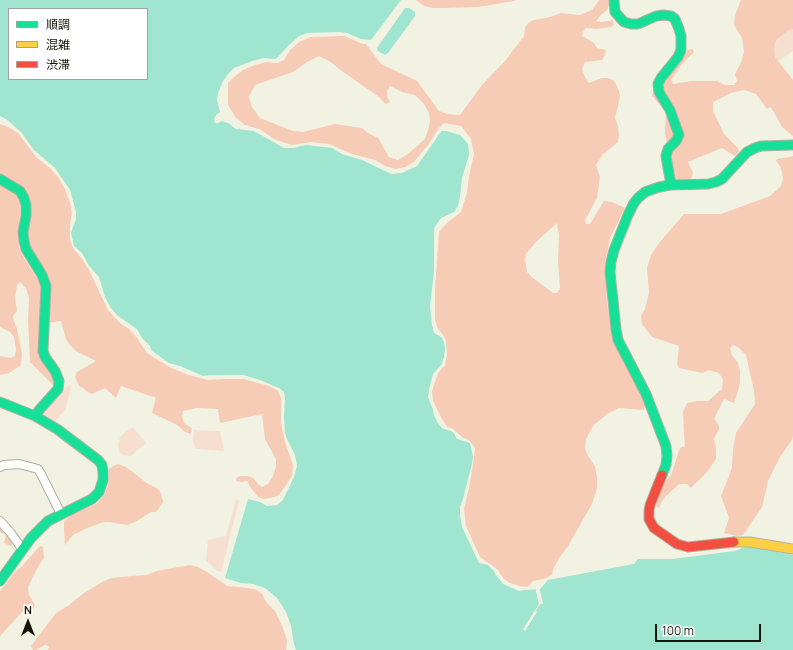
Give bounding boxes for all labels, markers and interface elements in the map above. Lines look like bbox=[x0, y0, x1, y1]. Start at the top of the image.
legend bbox=[8, 8, 148, 80]
text: 順調 bbox=[46, 16, 70, 33]
text: 混雑 bbox=[46, 36, 70, 53]
text: 渋滞 bbox=[46, 56, 70, 73]
north arrow bbox=[8, 602, 48, 642]
text: N bbox=[24, 602, 32, 617]
scale bar bbox=[657, 616, 763, 642]
text: 100 m bbox=[662, 622, 694, 639]

